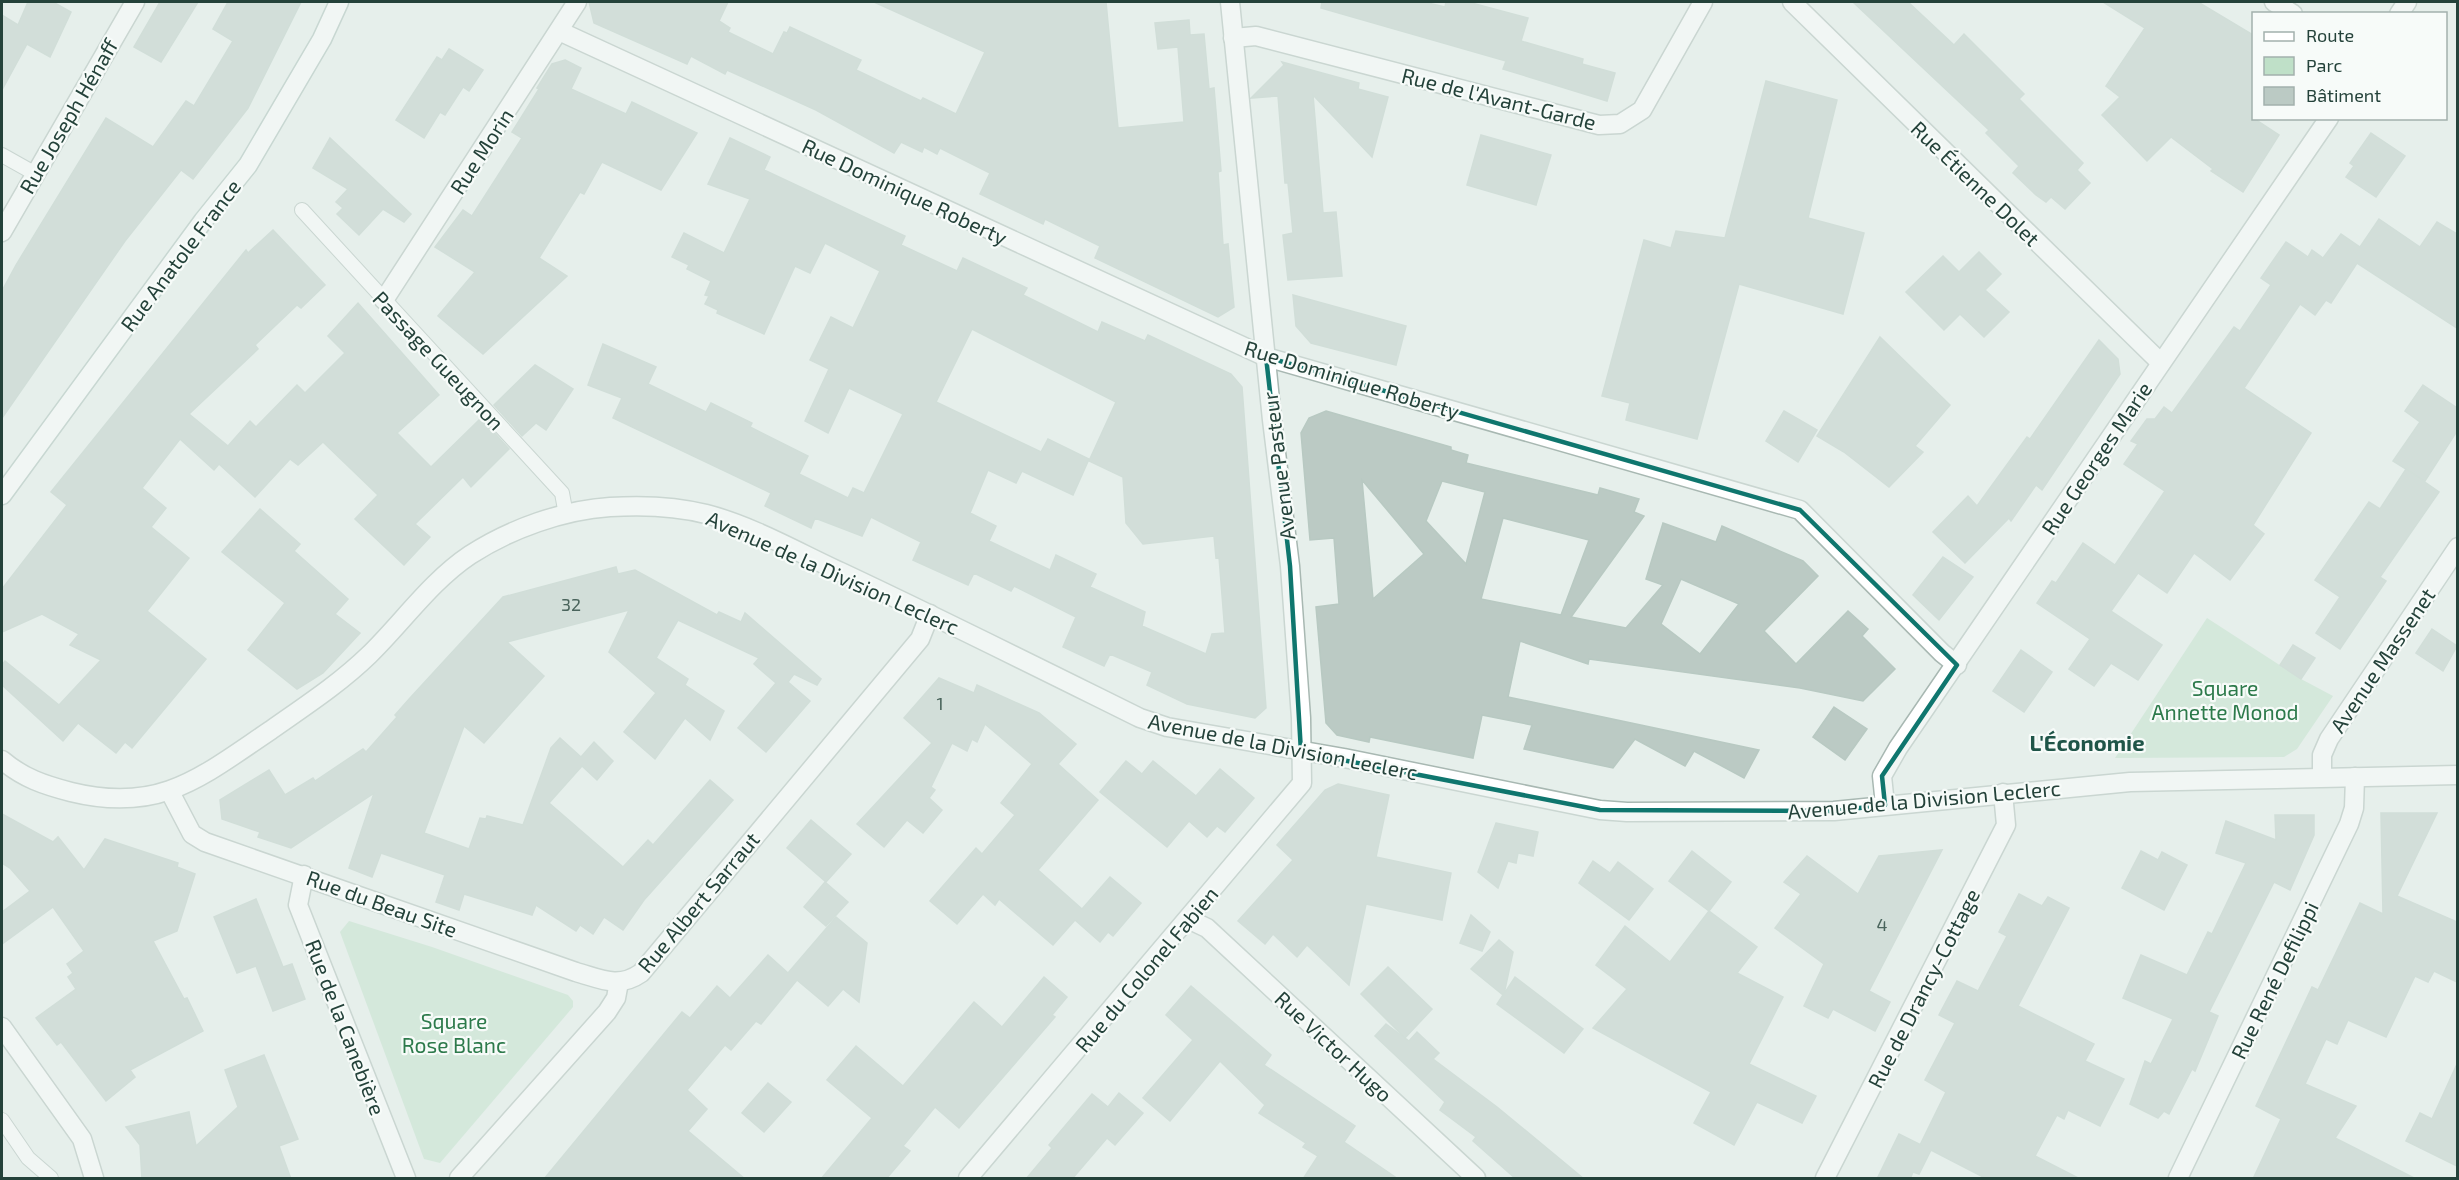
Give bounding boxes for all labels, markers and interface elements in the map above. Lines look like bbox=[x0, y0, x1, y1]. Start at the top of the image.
legend bbox=[2252, 12, 2447, 120]
text: Route bbox=[2306, 24, 2354, 46]
street label: Rue Joseph Hénaff bbox=[14, 33, 123, 198]
text: Parc bbox=[2306, 54, 2342, 76]
street label: Rue de l'Avant-Garde bbox=[1399, 62, 1599, 134]
text: Bâtiment bbox=[2306, 84, 2381, 106]
street label: Rue Morin bbox=[444, 103, 518, 199]
street label: Rue Étienne Dolet bbox=[1907, 115, 2045, 251]
street label: Rue Dominique Roberty bbox=[799, 132, 1011, 250]
street label: Rue Anatole France bbox=[115, 174, 245, 336]
street label: Passage Gueugnon bbox=[368, 285, 510, 435]
street label: Rue Dominique Roberty bbox=[1242, 334, 1462, 424]
street label: Rue Georges Marie bbox=[2036, 377, 2156, 539]
street label: Avenue Pasteur bbox=[1256, 390, 1300, 542]
street label: Avenue de la Division Leclerc bbox=[703, 505, 963, 639]
street label: Avenue Massenet bbox=[2324, 583, 2440, 737]
house number: 32 bbox=[561, 593, 581, 615]
park label: Square Annette Monod bbox=[2151, 675, 2299, 724]
house number: 1 bbox=[936, 692, 944, 714]
street label: Avenue de la Division Leclerc bbox=[1146, 708, 1420, 784]
district label: L'Économie bbox=[2029, 729, 2145, 755]
street label: Avenue de la Division Leclerc bbox=[1786, 775, 2062, 823]
street label: Rue Albert Sarraut bbox=[632, 827, 764, 977]
street label: Rue du Beau Site bbox=[303, 864, 461, 942]
street label: Rue du Colonel Fabien bbox=[1069, 881, 1223, 1057]
street label: Rue de Drancy-Cottage bbox=[1862, 884, 1984, 1092]
street label: Rue René Defilippi bbox=[2225, 897, 2323, 1063]
house number: 4 bbox=[1876, 913, 1888, 935]
street label: Rue de la Canebière bbox=[301, 936, 391, 1118]
street label: Rue Victor Hugo bbox=[1270, 985, 1398, 1107]
park label: Square Rose Blanc bbox=[402, 1008, 506, 1057]

